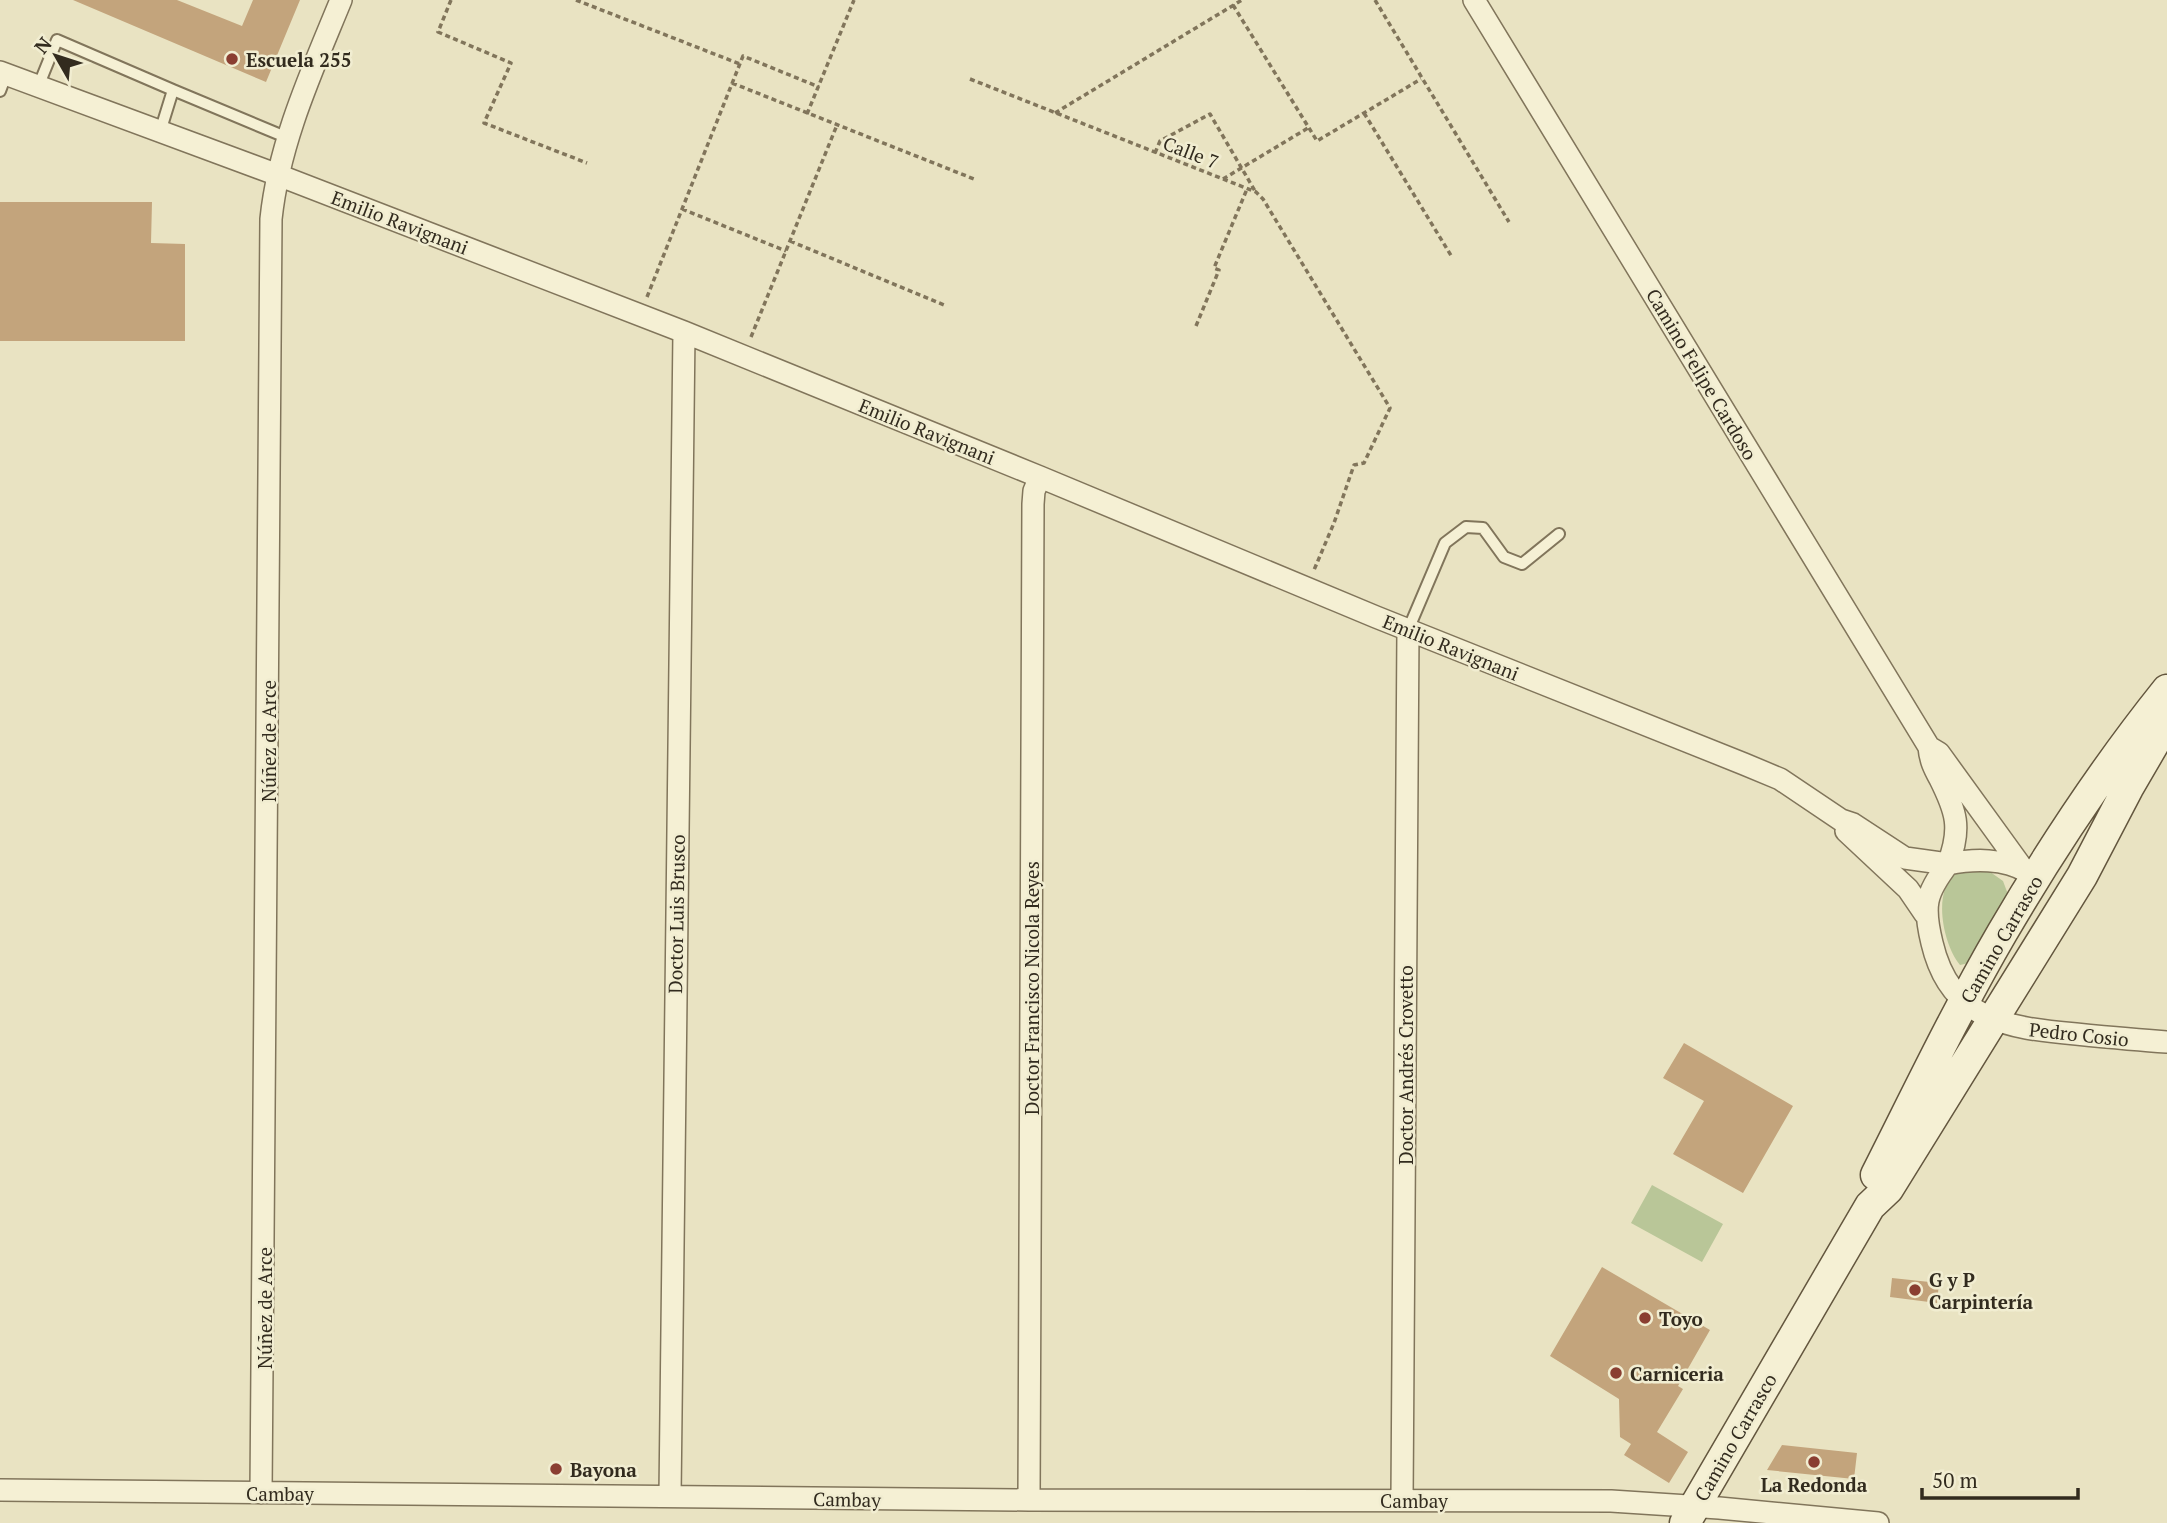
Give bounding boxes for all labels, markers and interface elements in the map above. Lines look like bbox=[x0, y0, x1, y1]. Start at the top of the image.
north arrow bbox=[21, 21, 91, 91]
text: N bbox=[28, 31, 57, 58]
place label: Escuela 255 bbox=[246, 47, 352, 72]
marker: Escuela 255 bbox=[224, 51, 240, 67]
street label: Calle 7 bbox=[1160, 130, 1222, 174]
street label: Emilio Ravignani bbox=[328, 184, 472, 260]
street label: Camino Felipe Cardoso bbox=[1641, 284, 1763, 464]
street label: Emilio Ravignani bbox=[855, 392, 999, 470]
street label: Emilio Ravignani bbox=[1379, 608, 1523, 686]
street label: Núñez de Arce bbox=[256, 680, 281, 802]
street label: Doctor Luis Brusco bbox=[662, 834, 690, 994]
street label: Doctor Francisco Nicola Reyes bbox=[1019, 861, 1044, 1115]
street label: Camino Carrasco bbox=[1954, 871, 2048, 1007]
street label: Doctor Andrés Crovetto bbox=[1393, 965, 1418, 1165]
street label: Pedro Cosio bbox=[2028, 1016, 2130, 1052]
street label: Núñez de Arce bbox=[252, 1247, 277, 1369]
place label: G y P Carpintería bbox=[1929, 1267, 2034, 1314]
marker: G y P Carpintería bbox=[1907, 1282, 1923, 1298]
place label: Toyo bbox=[1659, 1306, 1703, 1331]
marker: Toyo bbox=[1637, 1310, 1653, 1326]
place label: Carniceria bbox=[1630, 1361, 1724, 1386]
marker: Carniceria bbox=[1608, 1365, 1624, 1381]
street label: Camino Carrasco bbox=[1688, 1369, 1782, 1505]
marker: La Redonda bbox=[1806, 1454, 1822, 1470]
scale bar bbox=[1922, 1456, 2078, 1500]
place label: Bayona bbox=[570, 1457, 637, 1482]
marker: Bayona bbox=[548, 1461, 564, 1477]
text: 50 m bbox=[1932, 1466, 1978, 1494]
place label: La Redonda bbox=[1761, 1472, 1868, 1497]
street label: Cambay bbox=[246, 1481, 314, 1506]
street label: Cambay bbox=[813, 1486, 882, 1512]
street label: Cambay bbox=[1380, 1488, 1448, 1513]

